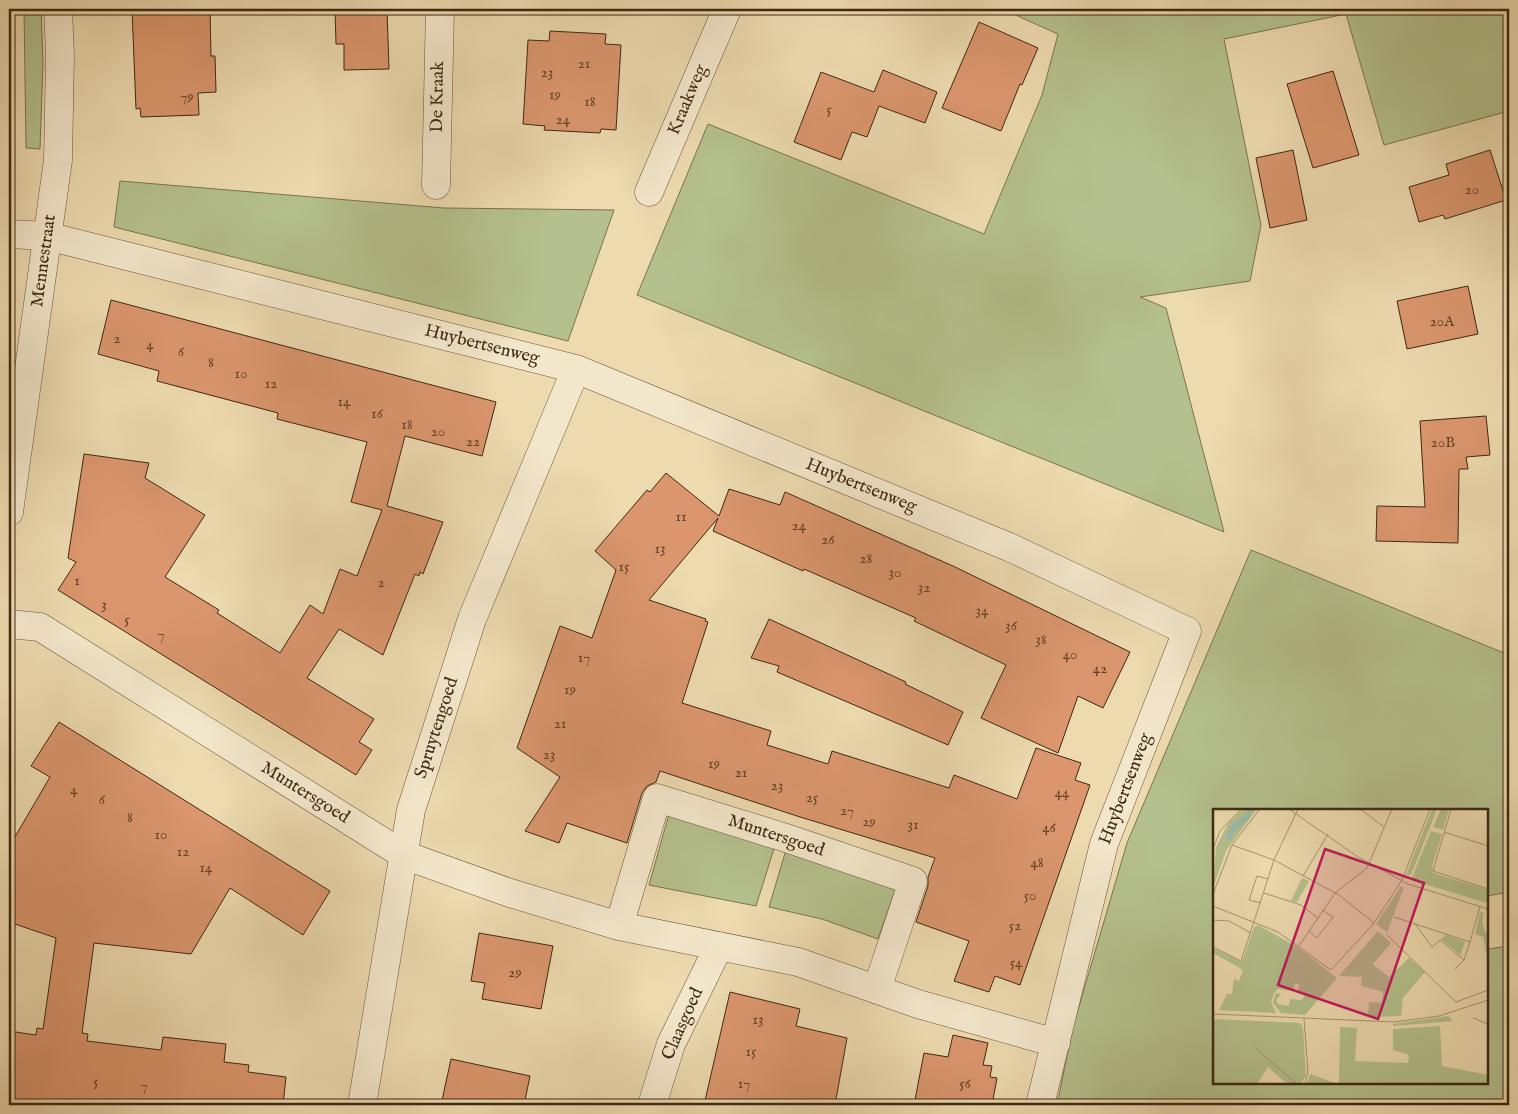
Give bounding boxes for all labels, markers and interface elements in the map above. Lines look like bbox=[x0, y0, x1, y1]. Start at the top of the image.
house number: 21 bbox=[578, 54, 590, 73]
street label: De Kraak bbox=[426, 61, 450, 133]
street label: Kraakweg bbox=[663, 61, 713, 139]
house number: 23 bbox=[541, 63, 553, 82]
house number: 19 bbox=[549, 85, 561, 104]
house number: 79 bbox=[180, 87, 194, 106]
house number: 18 bbox=[584, 92, 596, 111]
house number: 5 bbox=[826, 100, 832, 119]
house number: 24 bbox=[556, 110, 571, 129]
house number: 20 bbox=[1465, 180, 1479, 199]
street label: Mennestraat bbox=[26, 213, 62, 309]
house number: 20A bbox=[1430, 312, 1455, 331]
street label: Huybertsenweg bbox=[422, 320, 542, 370]
house number: 2 bbox=[113, 329, 121, 348]
house number: 4 bbox=[146, 335, 154, 354]
house number: 6 bbox=[178, 342, 185, 361]
house number: 8 bbox=[208, 353, 214, 372]
house number: 10 bbox=[235, 364, 247, 383]
house number: 12 bbox=[265, 374, 277, 393]
house number: 14 bbox=[338, 392, 351, 411]
house number: 16 bbox=[371, 404, 384, 423]
house number: 18 bbox=[401, 415, 413, 434]
house number: 20 bbox=[431, 422, 445, 441]
house number: 22 bbox=[466, 432, 480, 451]
house number: 20B bbox=[1431, 433, 1455, 452]
street label: Huybertsenweg bbox=[802, 453, 920, 519]
house number: 11 bbox=[675, 507, 687, 526]
house number: 24 bbox=[792, 516, 807, 535]
house number: 26 bbox=[821, 530, 835, 549]
house number: 13 bbox=[654, 539, 666, 558]
house number: 28 bbox=[860, 549, 873, 568]
house number: 15 bbox=[618, 557, 630, 576]
house number: 30 bbox=[889, 563, 901, 582]
house number: 1 bbox=[74, 571, 80, 590]
house number: 2 bbox=[377, 573, 385, 592]
house number: 32 bbox=[918, 578, 930, 597]
house number: 3 bbox=[101, 595, 107, 614]
house number: 34 bbox=[976, 601, 989, 620]
house number: 5 bbox=[124, 610, 130, 629]
house number: 36 bbox=[1005, 616, 1018, 635]
house number: 7 bbox=[157, 625, 165, 644]
house number: 38 bbox=[1035, 630, 1047, 649]
house number: 40 bbox=[1063, 645, 1077, 664]
house number: 17 bbox=[578, 648, 590, 667]
house number: 42 bbox=[1093, 659, 1107, 678]
street label: Spruytengoed bbox=[410, 674, 464, 781]
house number: 19 bbox=[564, 680, 576, 699]
house number: 21 bbox=[554, 714, 566, 733]
street label: Huybertsenweg bbox=[1094, 730, 1158, 848]
house number: 23 bbox=[543, 745, 555, 764]
house number: 19 bbox=[708, 754, 720, 773]
street label: Muntersgoed bbox=[256, 757, 354, 830]
house number: 21 bbox=[735, 763, 747, 782]
house number: 23 bbox=[771, 776, 783, 795]
house number: 4 bbox=[70, 780, 78, 799]
house number: 44 bbox=[1055, 783, 1070, 802]
house number: 25 bbox=[806, 788, 819, 807]
house number: 6 bbox=[99, 790, 106, 809]
house number: 27 bbox=[840, 801, 854, 820]
house number: 8 bbox=[127, 808, 133, 827]
inset map bbox=[1213, 809, 1488, 1084]
street label: Muntersgoed bbox=[725, 810, 828, 863]
house number: 29 bbox=[862, 812, 876, 831]
house number: 31 bbox=[907, 815, 919, 834]
house number: 46 bbox=[1042, 818, 1057, 837]
house number: 10 bbox=[155, 825, 167, 844]
house number: 12 bbox=[177, 842, 189, 861]
house number: 48 bbox=[1030, 853, 1044, 872]
house number: 14 bbox=[200, 858, 213, 877]
house number: 50 bbox=[1024, 886, 1036, 905]
house number: 52 bbox=[1009, 916, 1021, 935]
house number: 54 bbox=[1010, 953, 1023, 972]
house number: 29 bbox=[508, 963, 522, 982]
street label: Claasgoed bbox=[657, 984, 709, 1064]
house number: 13 bbox=[752, 1010, 764, 1029]
house number: 15 bbox=[745, 1042, 757, 1061]
house number: 5 bbox=[93, 1072, 99, 1091]
house number: 17 bbox=[738, 1074, 750, 1093]
house number: 56 bbox=[959, 1074, 972, 1093]
house number: 7 bbox=[140, 1076, 148, 1095]

